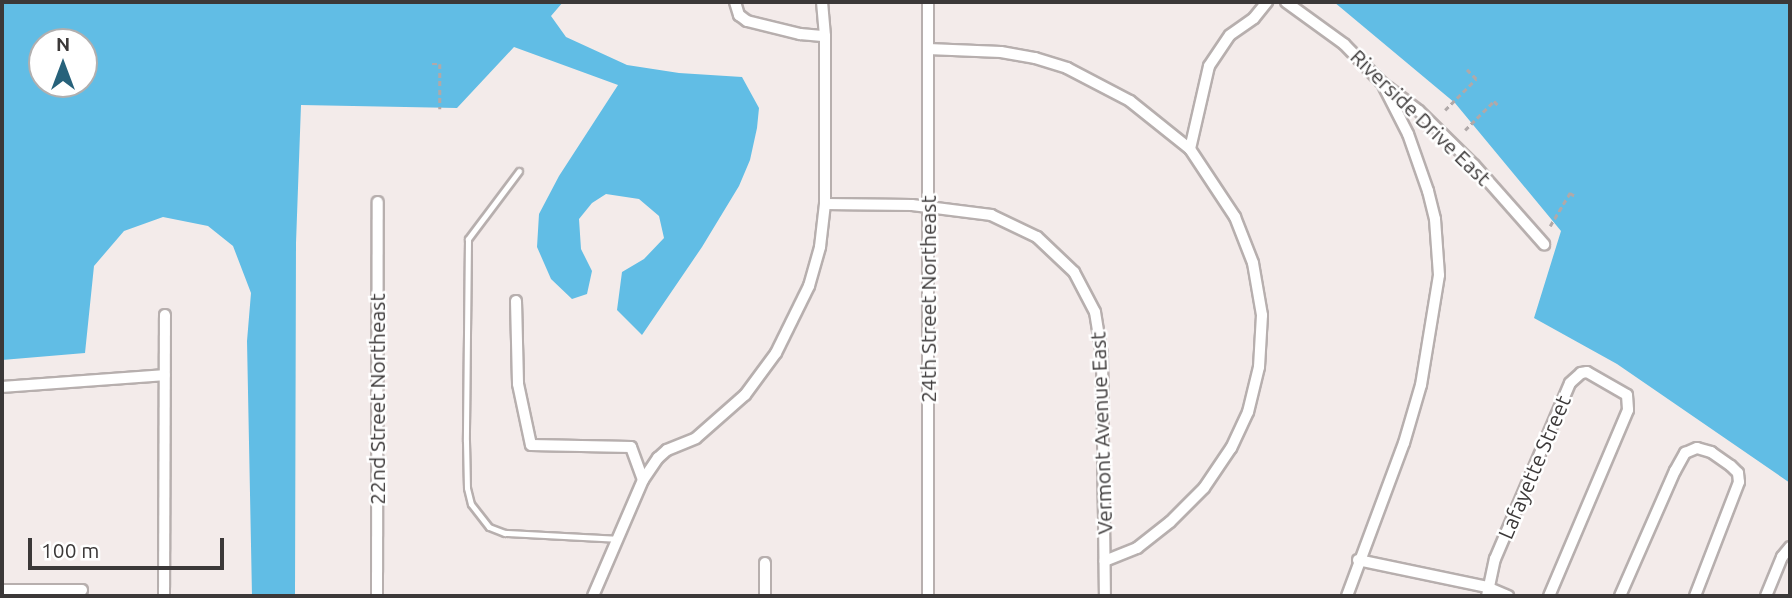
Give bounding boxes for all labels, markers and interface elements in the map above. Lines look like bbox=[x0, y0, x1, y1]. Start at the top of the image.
north arrow bbox=[28, 28, 98, 98]
text: N bbox=[56, 33, 70, 55]
street label: Riverside Drive East bbox=[1346, 44, 1496, 190]
street label: 24th Street Northeast bbox=[915, 195, 941, 403]
street label: 22nd Street Northeast bbox=[364, 293, 390, 505]
street label: Vermont Avenue East bbox=[1085, 331, 1117, 535]
street label: Lafayette Street bbox=[1492, 391, 1576, 543]
scale bar bbox=[32, 524, 228, 568]
text: 100 m bbox=[41, 538, 99, 562]

